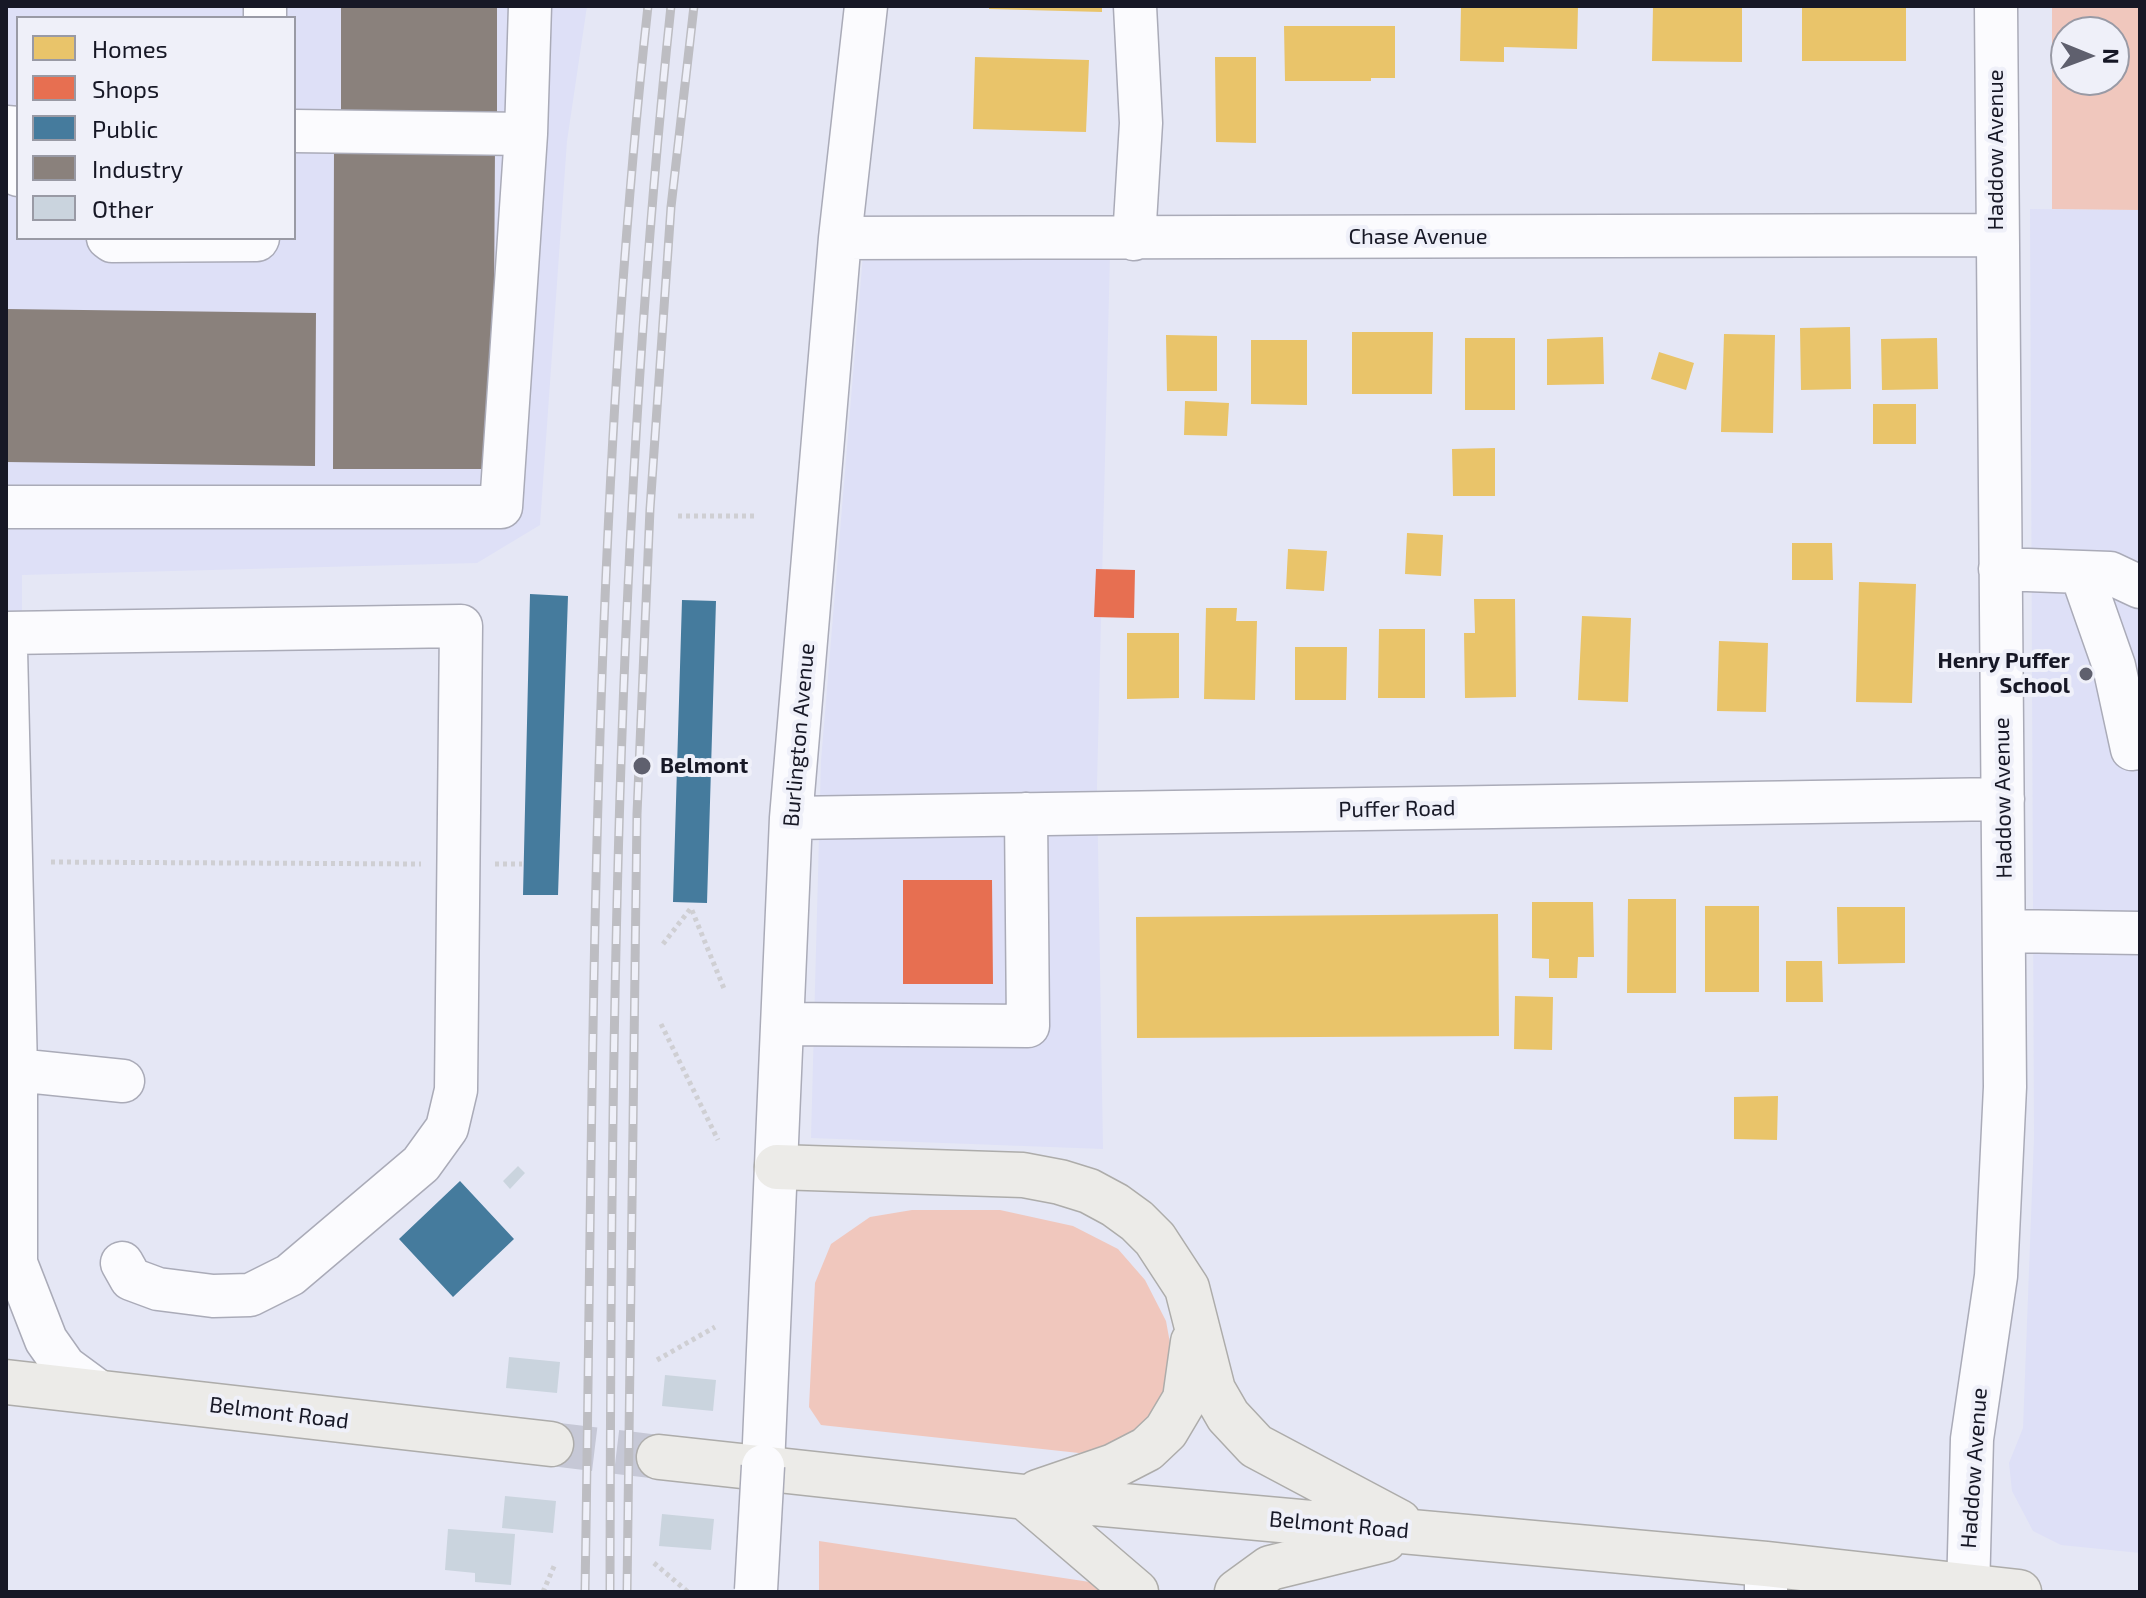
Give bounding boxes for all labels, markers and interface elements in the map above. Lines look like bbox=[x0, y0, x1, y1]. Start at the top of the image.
legend bbox=[16, 16, 296, 240]
north arrow bbox=[2050, 16, 2130, 96]
text: Homes bbox=[92, 34, 168, 63]
text: N bbox=[2099, 48, 2125, 65]
street label: Haddow Avenue bbox=[1983, 69, 2009, 231]
text: Shops bbox=[92, 74, 159, 103]
text: Public bbox=[92, 114, 158, 143]
text: Industry bbox=[92, 154, 183, 183]
text: Other bbox=[92, 194, 154, 223]
street label: Chase Avenue bbox=[1348, 224, 1488, 250]
street label: Burlington Avenue bbox=[778, 642, 820, 828]
place label: Henry Puffer School bbox=[1938, 648, 2070, 700]
marker: Henry Puffer School bbox=[2077, 665, 2095, 683]
street label: Haddow Avenue bbox=[1988, 717, 2018, 879]
place label: Belmont bbox=[660, 753, 748, 779]
marker: Belmont bbox=[631, 755, 653, 777]
street label: Puffer Road bbox=[1338, 795, 1456, 823]
street label: Haddow Avenue bbox=[1955, 1387, 1993, 1549]
street label: Belmont Road bbox=[208, 1391, 350, 1435]
street label: Belmont Road bbox=[1268, 1506, 1410, 1544]

